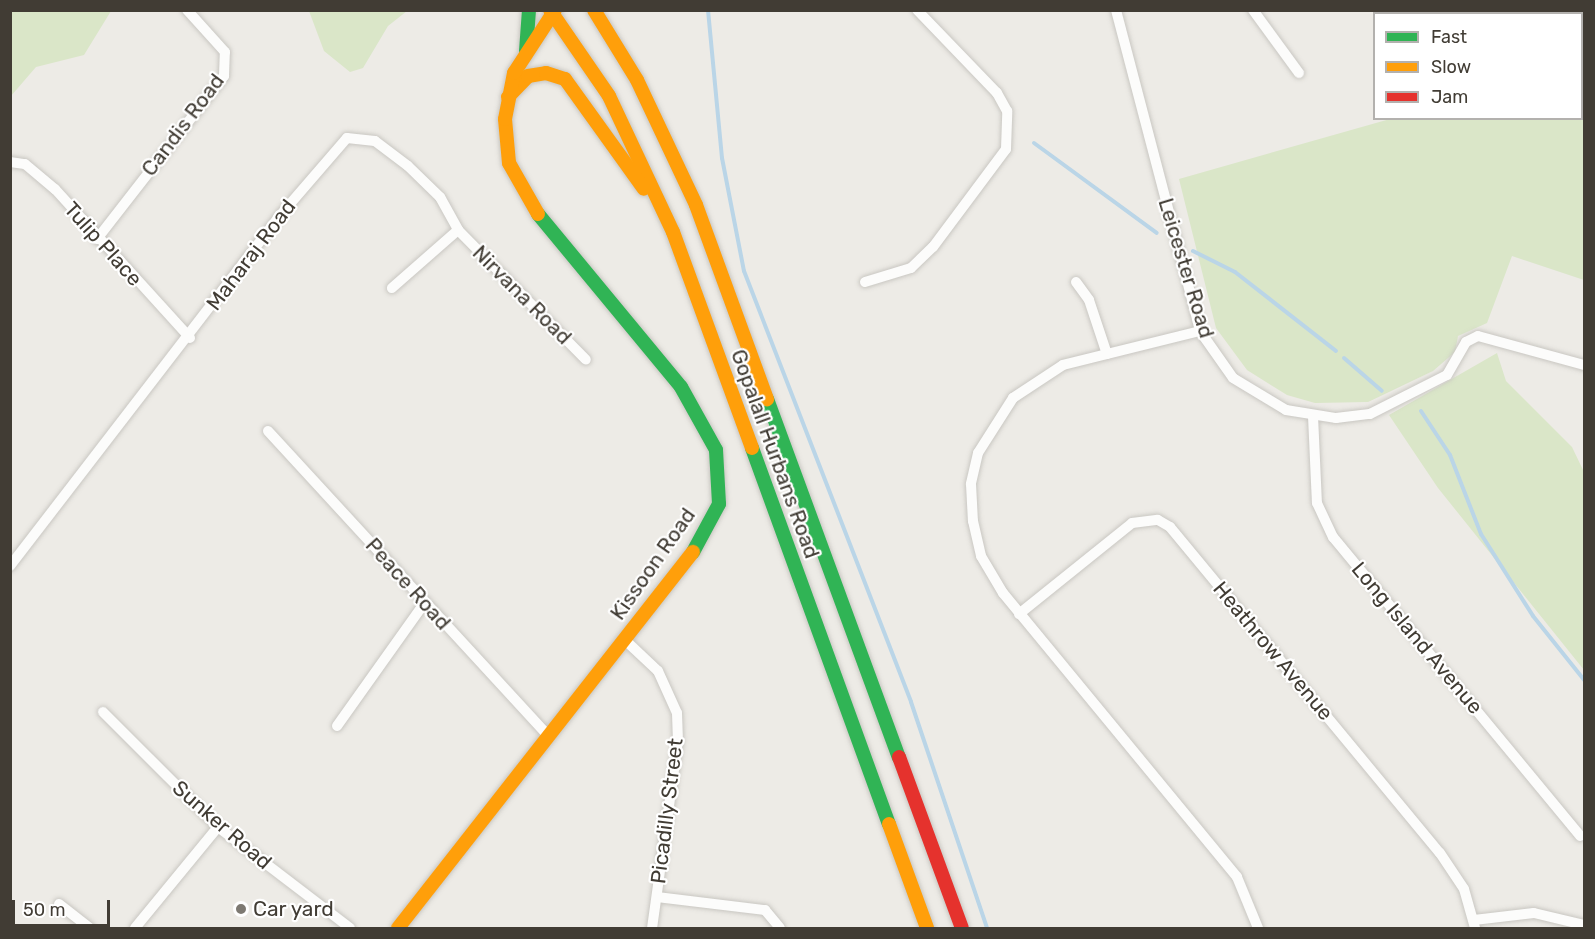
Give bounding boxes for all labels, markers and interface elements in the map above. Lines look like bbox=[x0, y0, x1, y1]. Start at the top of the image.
legend bbox=[1373, 12, 1583, 120]
text: Fast bbox=[1431, 26, 1467, 48]
text: Slow bbox=[1431, 56, 1471, 78]
street label: Candis Road bbox=[136, 69, 230, 181]
text: Jam bbox=[1431, 86, 1468, 108]
street label: Maharaj Road bbox=[201, 195, 301, 315]
street label: Leicester Road bbox=[1153, 195, 1219, 341]
street label: Tulip Place bbox=[59, 197, 147, 291]
street label: Nirvana Road bbox=[467, 240, 577, 350]
street label: Gopalall Hurbans Road bbox=[725, 346, 825, 562]
street label: Kissoon Road bbox=[605, 503, 701, 625]
street label: Peace Road bbox=[360, 533, 456, 635]
street label: Long Island Avenue bbox=[1346, 557, 1488, 719]
street label: Heathrow Avenue bbox=[1207, 576, 1339, 726]
street label: Picadilly Street bbox=[646, 737, 688, 885]
street label: Sunker Road bbox=[167, 775, 277, 875]
scale bar bbox=[15, 888, 112, 926]
place label: Car yard bbox=[253, 896, 335, 922]
text: 50 m bbox=[23, 899, 66, 921]
marker: Car yard bbox=[234, 902, 248, 916]

